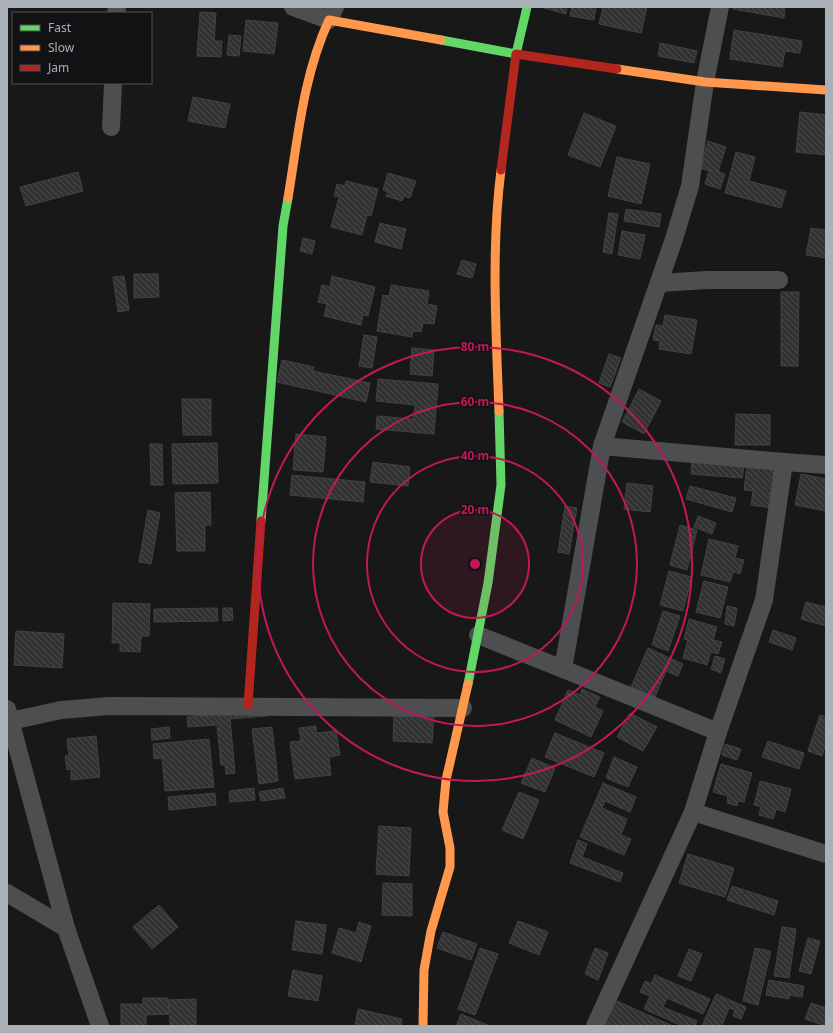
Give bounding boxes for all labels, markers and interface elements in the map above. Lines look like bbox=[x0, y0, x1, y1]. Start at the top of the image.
legend bbox=[12, 12, 152, 84]
text: Fast bbox=[48, 19, 72, 36]
text: Slow bbox=[48, 39, 75, 56]
text: Jam bbox=[47, 59, 69, 76]
text: 80 m bbox=[461, 338, 489, 355]
text: 60 m bbox=[461, 393, 489, 410]
text: 40 m bbox=[461, 447, 489, 464]
text: 20 m bbox=[461, 501, 489, 518]
centre of rings bbox=[468, 557, 482, 571]

